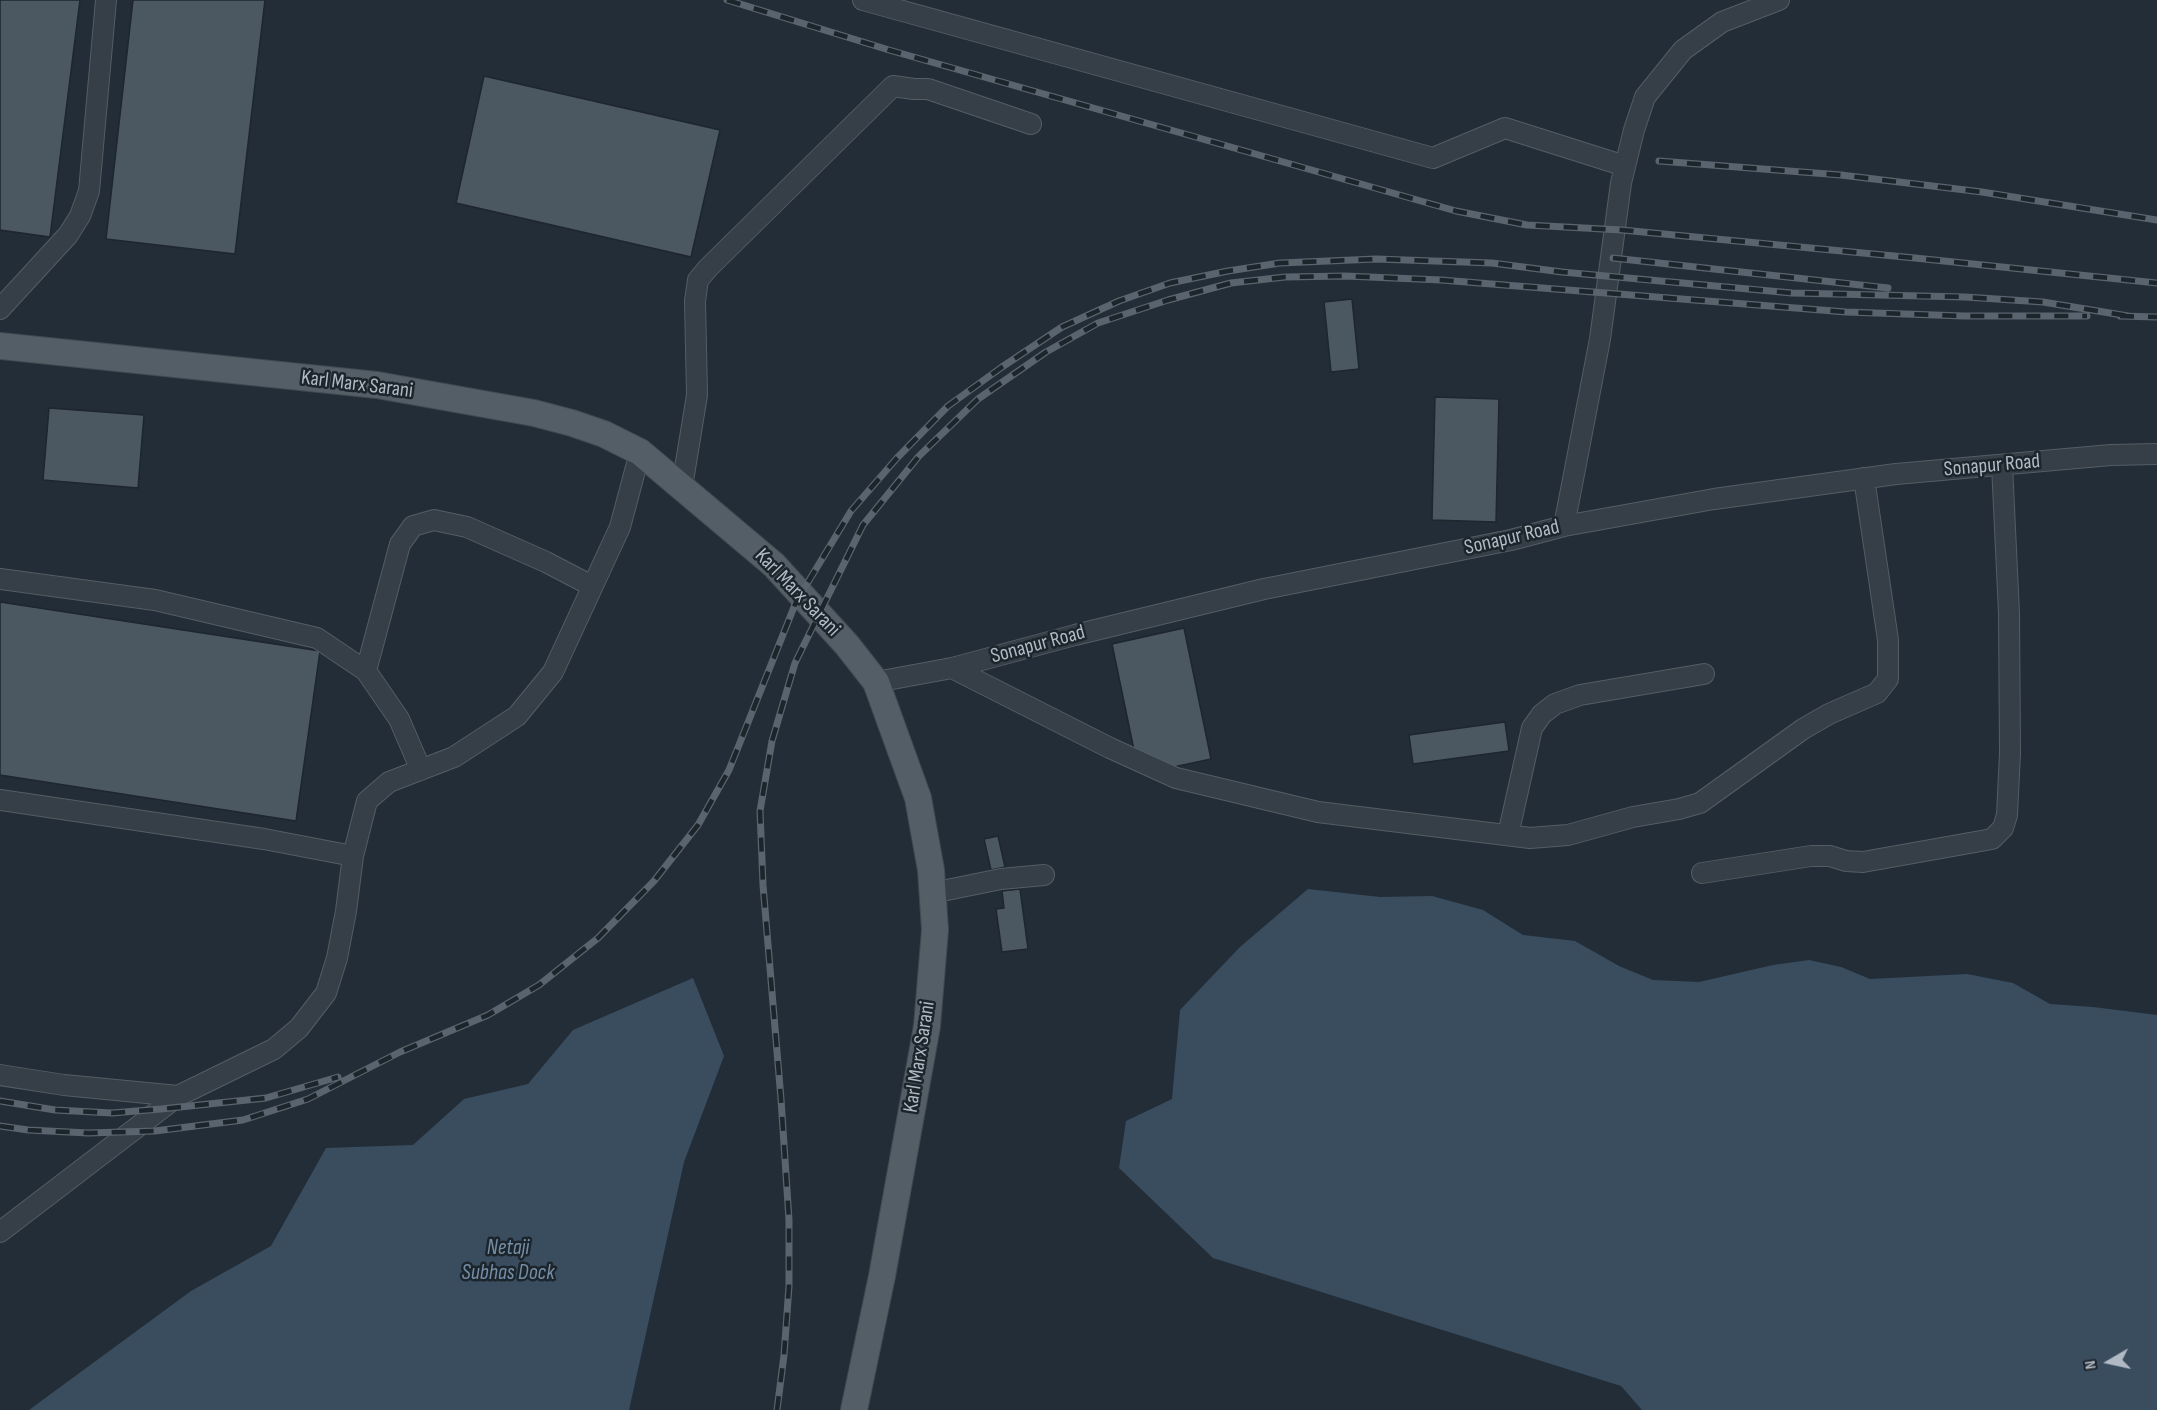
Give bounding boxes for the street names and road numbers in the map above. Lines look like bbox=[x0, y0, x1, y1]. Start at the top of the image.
street label: Karl Marx Sarani bbox=[300, 366, 414, 404]
street label: Sonapur Road bbox=[1943, 449, 2041, 483]
street label: Sonapur Road bbox=[1462, 515, 1562, 561]
street label: Karl Marx Sarani bbox=[749, 544, 845, 642]
street label: Sonapur Road bbox=[988, 620, 1088, 670]
street label: Karl Marx Sarani bbox=[899, 1000, 941, 1114]

